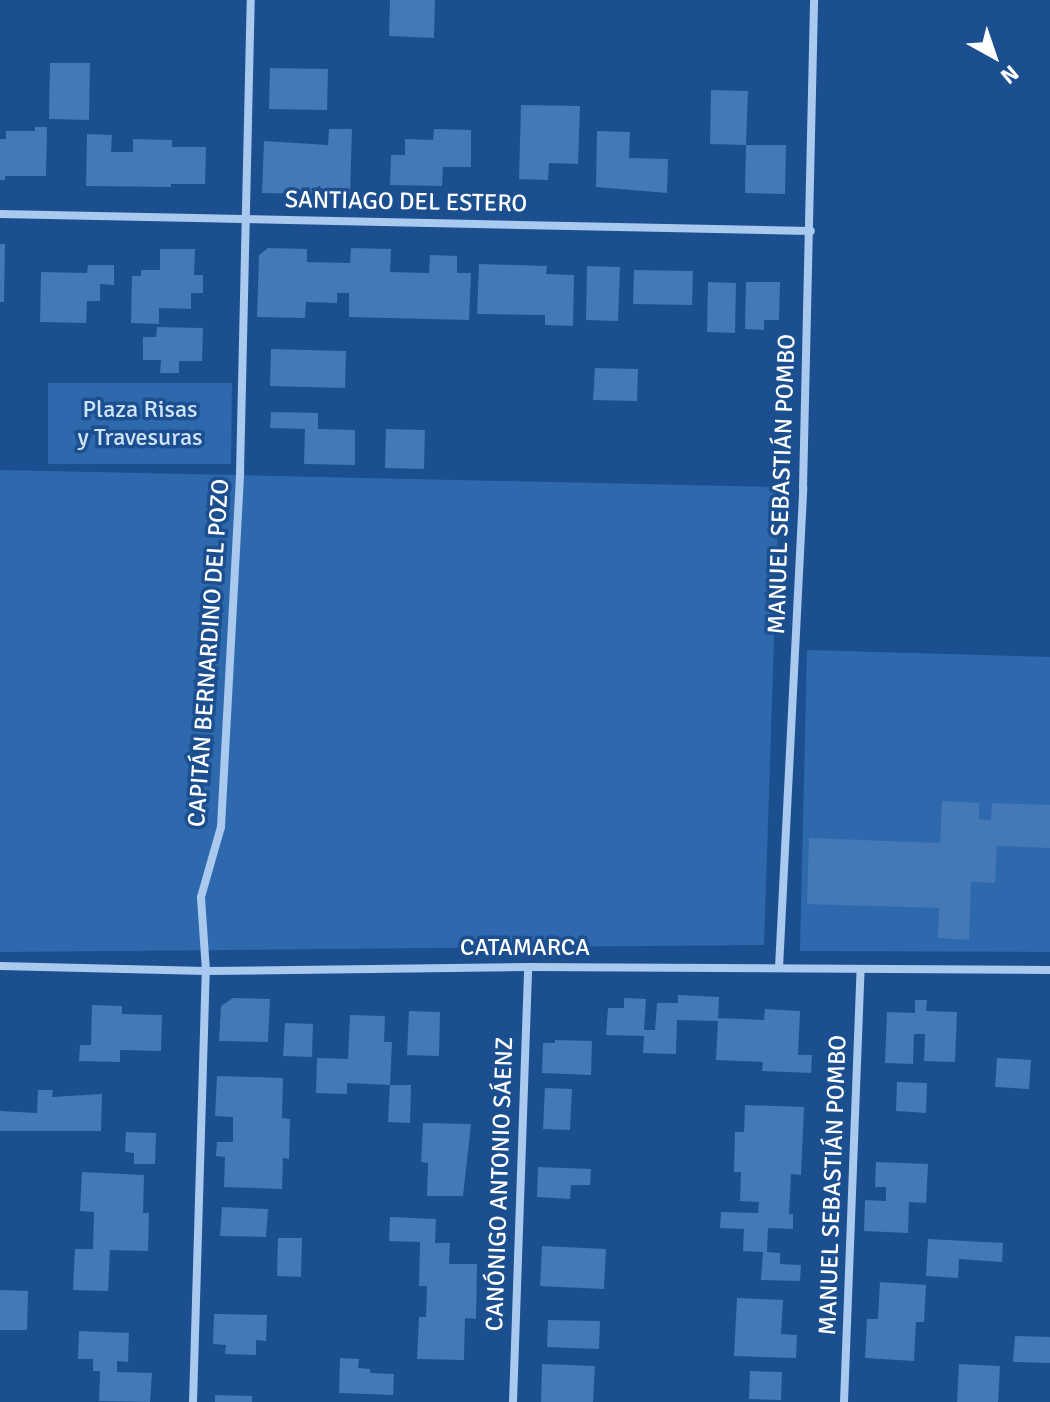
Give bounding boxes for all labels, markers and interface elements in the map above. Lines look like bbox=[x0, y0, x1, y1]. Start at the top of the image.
north arrow bbox=[954, 16, 1034, 96]
text: N bbox=[995, 60, 1024, 90]
street label: SANTIAGO DEL ESTERO bbox=[285, 185, 527, 219]
street label: MANUEL SEBASTIÁN POMBO bbox=[762, 333, 802, 635]
park label: Plaza Risas y Travesuras bbox=[77, 396, 203, 452]
street label: CAPITÁN BERNARDINO DEL POZO bbox=[182, 478, 236, 828]
street label: CATAMARCA bbox=[460, 934, 590, 962]
street label: MANUEL SEBASTIÁN POMBO bbox=[813, 1034, 853, 1336]
street label: CANÓNIGO ANTONIO SÁENZ bbox=[480, 1036, 520, 1332]

